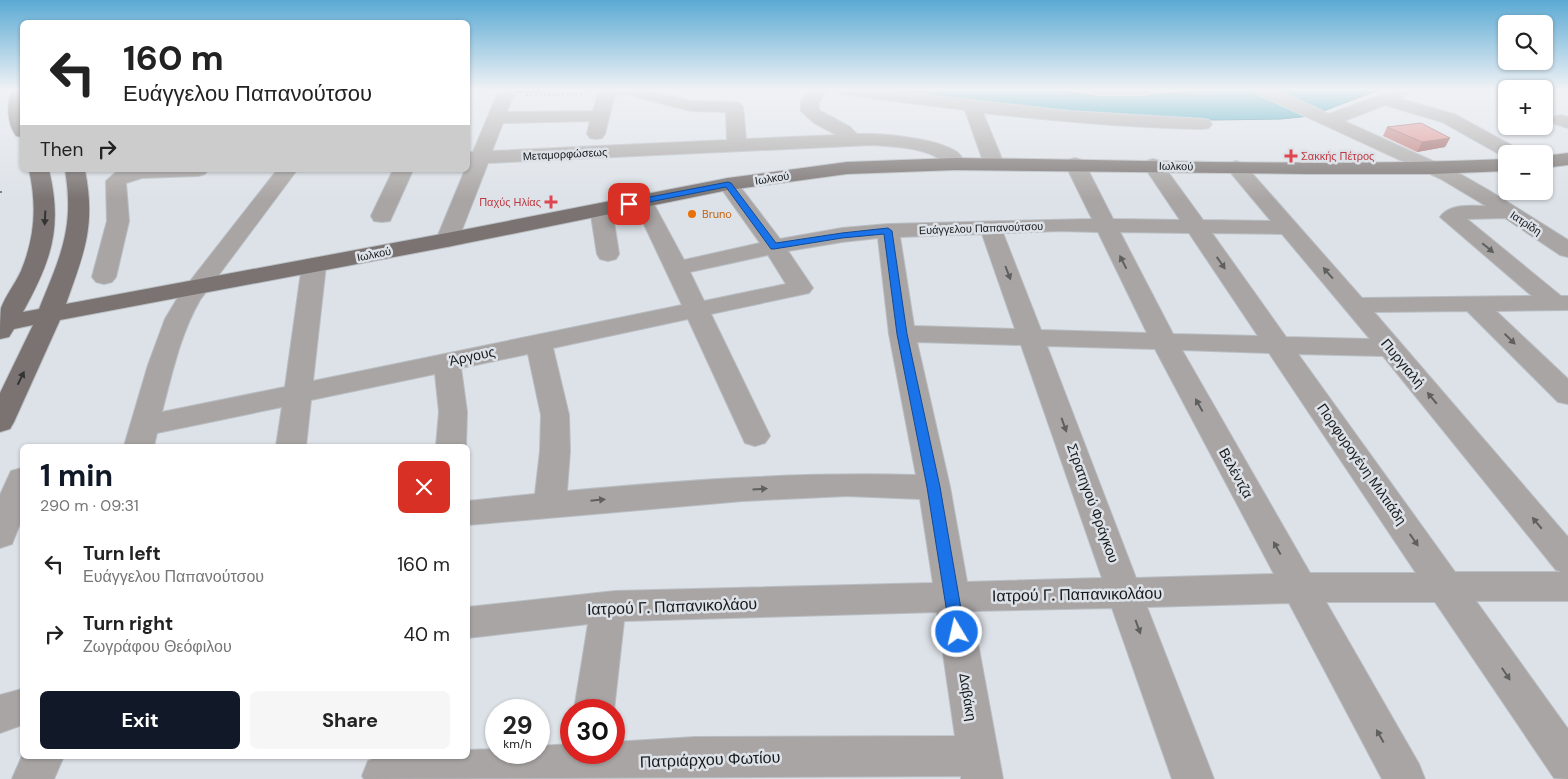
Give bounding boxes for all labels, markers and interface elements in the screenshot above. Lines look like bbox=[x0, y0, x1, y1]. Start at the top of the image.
map controls bbox=[1498, 15, 1553, 200]
button: search bbox=[1498, 15, 1553, 70]
text: 160 m bbox=[123, 35, 224, 81]
icon: left bbox=[40, 40, 105, 105]
text: Ευάγγελου Παπανούτσου bbox=[123, 79, 372, 108]
button: + bbox=[1498, 80, 1553, 135]
icon: right bbox=[93, 135, 121, 163]
text: Then bbox=[40, 137, 83, 162]
street label: Μεταμορφώσεως bbox=[522, 145, 608, 163]
button: − bbox=[1498, 145, 1553, 200]
place label: Σακκής Πέτρος bbox=[1301, 149, 1374, 163]
marker: Σακκής Πέτρος bbox=[1285, 150, 1297, 162]
street label: Ιωλκού bbox=[1159, 159, 1193, 173]
street label: Ιωλκού bbox=[754, 168, 790, 188]
pin bbox=[608, 183, 650, 225]
icon: arrive bbox=[615, 190, 643, 218]
place label: Παχύς Ηλίας bbox=[479, 195, 541, 209]
marker: Παχύς Ηλίας bbox=[545, 196, 557, 208]
place label: Bruno bbox=[702, 207, 732, 221]
marker: Bruno bbox=[686, 208, 698, 220]
street label: Ιατρίδη bbox=[1508, 208, 1544, 238]
one-way arrow bbox=[41, 210, 49, 226]
street label: Ευάγγελου Παπανούτσου bbox=[919, 219, 1043, 237]
one-way arrow bbox=[1482, 243, 1495, 254]
street label: Ιωλκού bbox=[356, 244, 392, 264]
one-way arrow bbox=[1119, 254, 1127, 269]
one-way arrow bbox=[1216, 256, 1227, 269]
one-way arrow bbox=[1004, 266, 1012, 280]
one-way arrow bbox=[1322, 268, 1334, 280]
one-way arrow bbox=[1503, 333, 1515, 345]
street label: Πυργιαλή bbox=[1377, 335, 1429, 391]
street label: Άργους bbox=[447, 342, 497, 370]
one-way arrow bbox=[18, 371, 26, 385]
one-way arrow bbox=[1427, 392, 1438, 405]
one-way arrow bbox=[1195, 398, 1203, 412]
street label: Πορφυρογένη Μιλτιάδη bbox=[1313, 400, 1411, 528]
one-way arrow bbox=[1060, 418, 1068, 433]
street label: Στρατηγού Φράγκου bbox=[1063, 441, 1123, 565]
street label: Βελέντζα bbox=[1215, 445, 1257, 501]
text: 1 min bbox=[40, 456, 113, 495]
button: close bbox=[398, 461, 450, 513]
one-way arrow bbox=[752, 484, 768, 492]
text: 290 m · 09:31 bbox=[40, 495, 139, 516]
one-way arrow bbox=[590, 496, 606, 504]
one-way arrow bbox=[1531, 516, 1542, 529]
one-way arrow bbox=[1409, 533, 1419, 547]
text: Turn left bbox=[83, 541, 161, 566]
one-way arrow bbox=[1273, 541, 1281, 555]
icon: left bbox=[40, 550, 68, 578]
text: 160 m bbox=[397, 552, 450, 577]
text: Ευάγγελου Παπανούτσου bbox=[83, 566, 264, 587]
street label: Ιατρού Γ. Παπανικολάου bbox=[992, 583, 1162, 606]
street label: Ιατρού Γ. Παπανικολάου bbox=[587, 593, 757, 620]
position arrow bbox=[930, 605, 982, 657]
text: Turn right bbox=[83, 611, 173, 636]
icon: right bbox=[40, 620, 68, 648]
one-way arrow bbox=[1135, 620, 1143, 635]
text: 40 m bbox=[403, 622, 450, 647]
text: Ζωγράφου Θεόφιλου bbox=[83, 636, 232, 657]
one-way arrow bbox=[1501, 667, 1511, 681]
street label: Δαβάκη bbox=[955, 672, 981, 722]
button: Exit bbox=[40, 691, 240, 749]
button: Share bbox=[250, 691, 450, 749]
speed limit sign: 30 bbox=[560, 699, 625, 764]
text: 29 bbox=[502, 709, 533, 742]
one-way arrow bbox=[1376, 730, 1385, 743]
text: km/h bbox=[503, 736, 532, 752]
street label: Πατριάρχου Φωτίου bbox=[639, 747, 781, 772]

